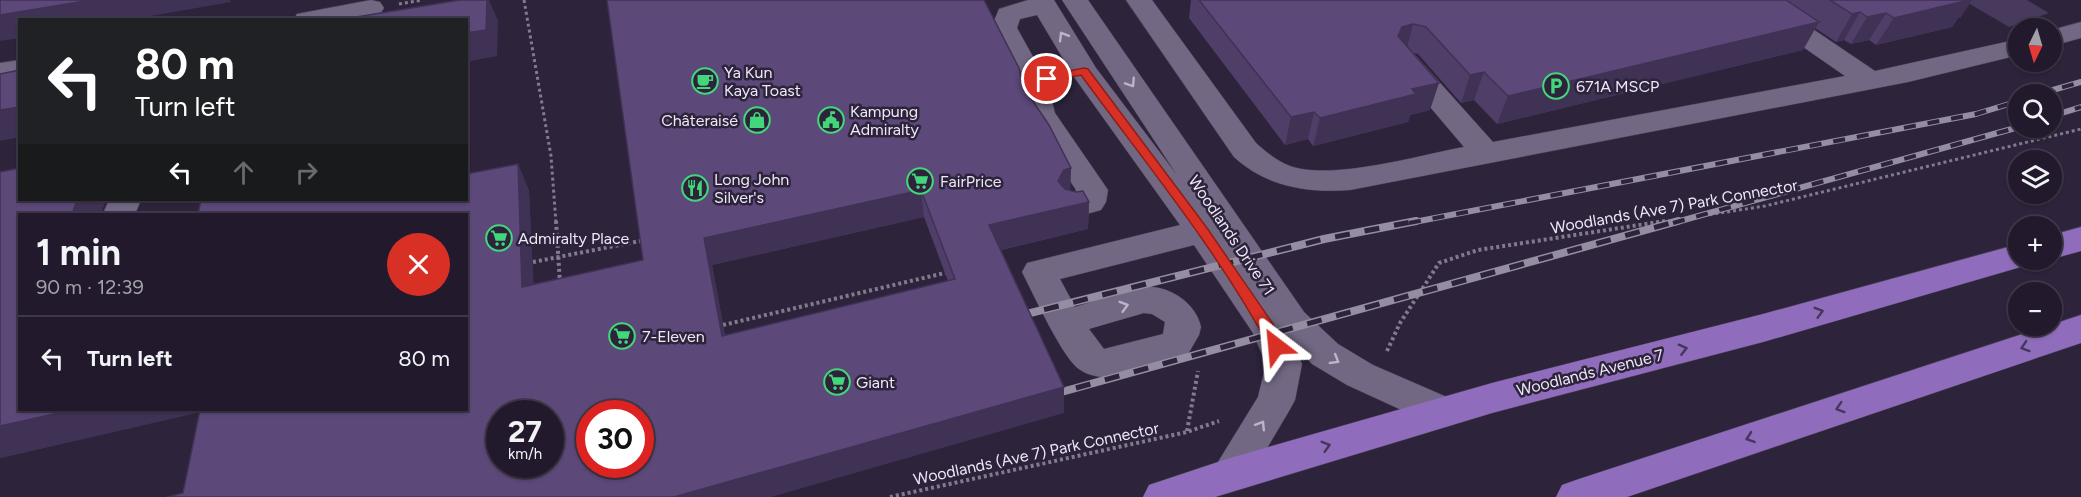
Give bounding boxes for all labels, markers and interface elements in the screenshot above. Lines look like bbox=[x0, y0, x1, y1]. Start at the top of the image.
north arrow bbox=[2008, 18, 2062, 72]
map controls bbox=[2008, 18, 2062, 336]
one-way arrow bbox=[1058, 32, 1070, 42]
text: 80 m bbox=[135, 39, 235, 90]
icon: left bbox=[36, 42, 114, 120]
pin bbox=[1021, 53, 1072, 104]
icon: arrive bbox=[1030, 62, 1063, 95]
place label: Ya Kun Kaya Toast bbox=[724, 63, 801, 100]
cafe icon: Ya Kun Kaya Toast bbox=[690, 66, 720, 96]
parking icon: 671A MSCP bbox=[1541, 71, 1571, 101]
one-way arrow bbox=[1124, 77, 1135, 88]
place label: 671A MSCP bbox=[1576, 77, 1659, 96]
button: search bbox=[2008, 84, 2062, 138]
text: Turn left bbox=[135, 90, 235, 123]
place label: Kampung Admiralty bbox=[850, 102, 920, 139]
shop icon: Châteraisé bbox=[742, 105, 772, 135]
public building icon: Kampung Admiralty bbox=[816, 105, 846, 135]
place label: Châteraisé bbox=[661, 111, 738, 130]
button: layers bbox=[2008, 150, 2062, 204]
icon: left bbox=[164, 156, 197, 189]
icon: ahead bbox=[227, 156, 260, 189]
icon: right bbox=[290, 156, 323, 189]
supermarket icon: FairPrice bbox=[905, 166, 935, 196]
place label: Long John Silver's bbox=[714, 170, 789, 207]
place label: FairPrice bbox=[940, 172, 1002, 191]
street label: Woodlands Drive 71 bbox=[1185, 172, 1279, 299]
restaurant icon: Long John Silver's bbox=[680, 173, 710, 203]
street label: Woodlands (Ave 7) Park Connector bbox=[1549, 175, 1800, 238]
button: + bbox=[2008, 216, 2062, 270]
supermarket icon: Admiralty Place bbox=[484, 223, 514, 253]
place label: Admiralty Place bbox=[518, 229, 630, 248]
text: 1 min bbox=[36, 231, 121, 274]
button: close bbox=[387, 233, 450, 296]
text: 90 m · 12:39 bbox=[36, 275, 144, 299]
button: − bbox=[2008, 282, 2062, 336]
one-way arrow bbox=[1118, 301, 1129, 313]
one-way arrow bbox=[1814, 307, 1824, 319]
position arrow bbox=[1244, 314, 1308, 378]
supermarket icon: 7-Eleven bbox=[607, 321, 637, 351]
place label: 7-Eleven bbox=[642, 327, 705, 346]
one-way arrow bbox=[2020, 340, 2031, 353]
icon: left bbox=[36, 342, 69, 375]
one-way arrow bbox=[1677, 343, 1687, 356]
text: Turn left bbox=[87, 345, 173, 372]
text: 80 m bbox=[398, 345, 450, 372]
street label: Woodlands Avenue 7 bbox=[1515, 345, 1666, 400]
one-way arrow bbox=[1329, 352, 1339, 364]
supermarket icon: Giant bbox=[822, 367, 852, 397]
place label: Giant bbox=[856, 373, 895, 392]
speed limit sign: 30 bbox=[576, 400, 654, 478]
one-way arrow bbox=[1835, 401, 1846, 414]
text: 27 bbox=[508, 413, 542, 450]
street label: Woodlands (Ave 7) Park Connector bbox=[912, 418, 1161, 489]
one-way arrow bbox=[1253, 421, 1265, 431]
one-way arrow bbox=[1745, 431, 1756, 444]
one-way arrow bbox=[1320, 441, 1331, 453]
text: km/h bbox=[508, 445, 542, 463]

